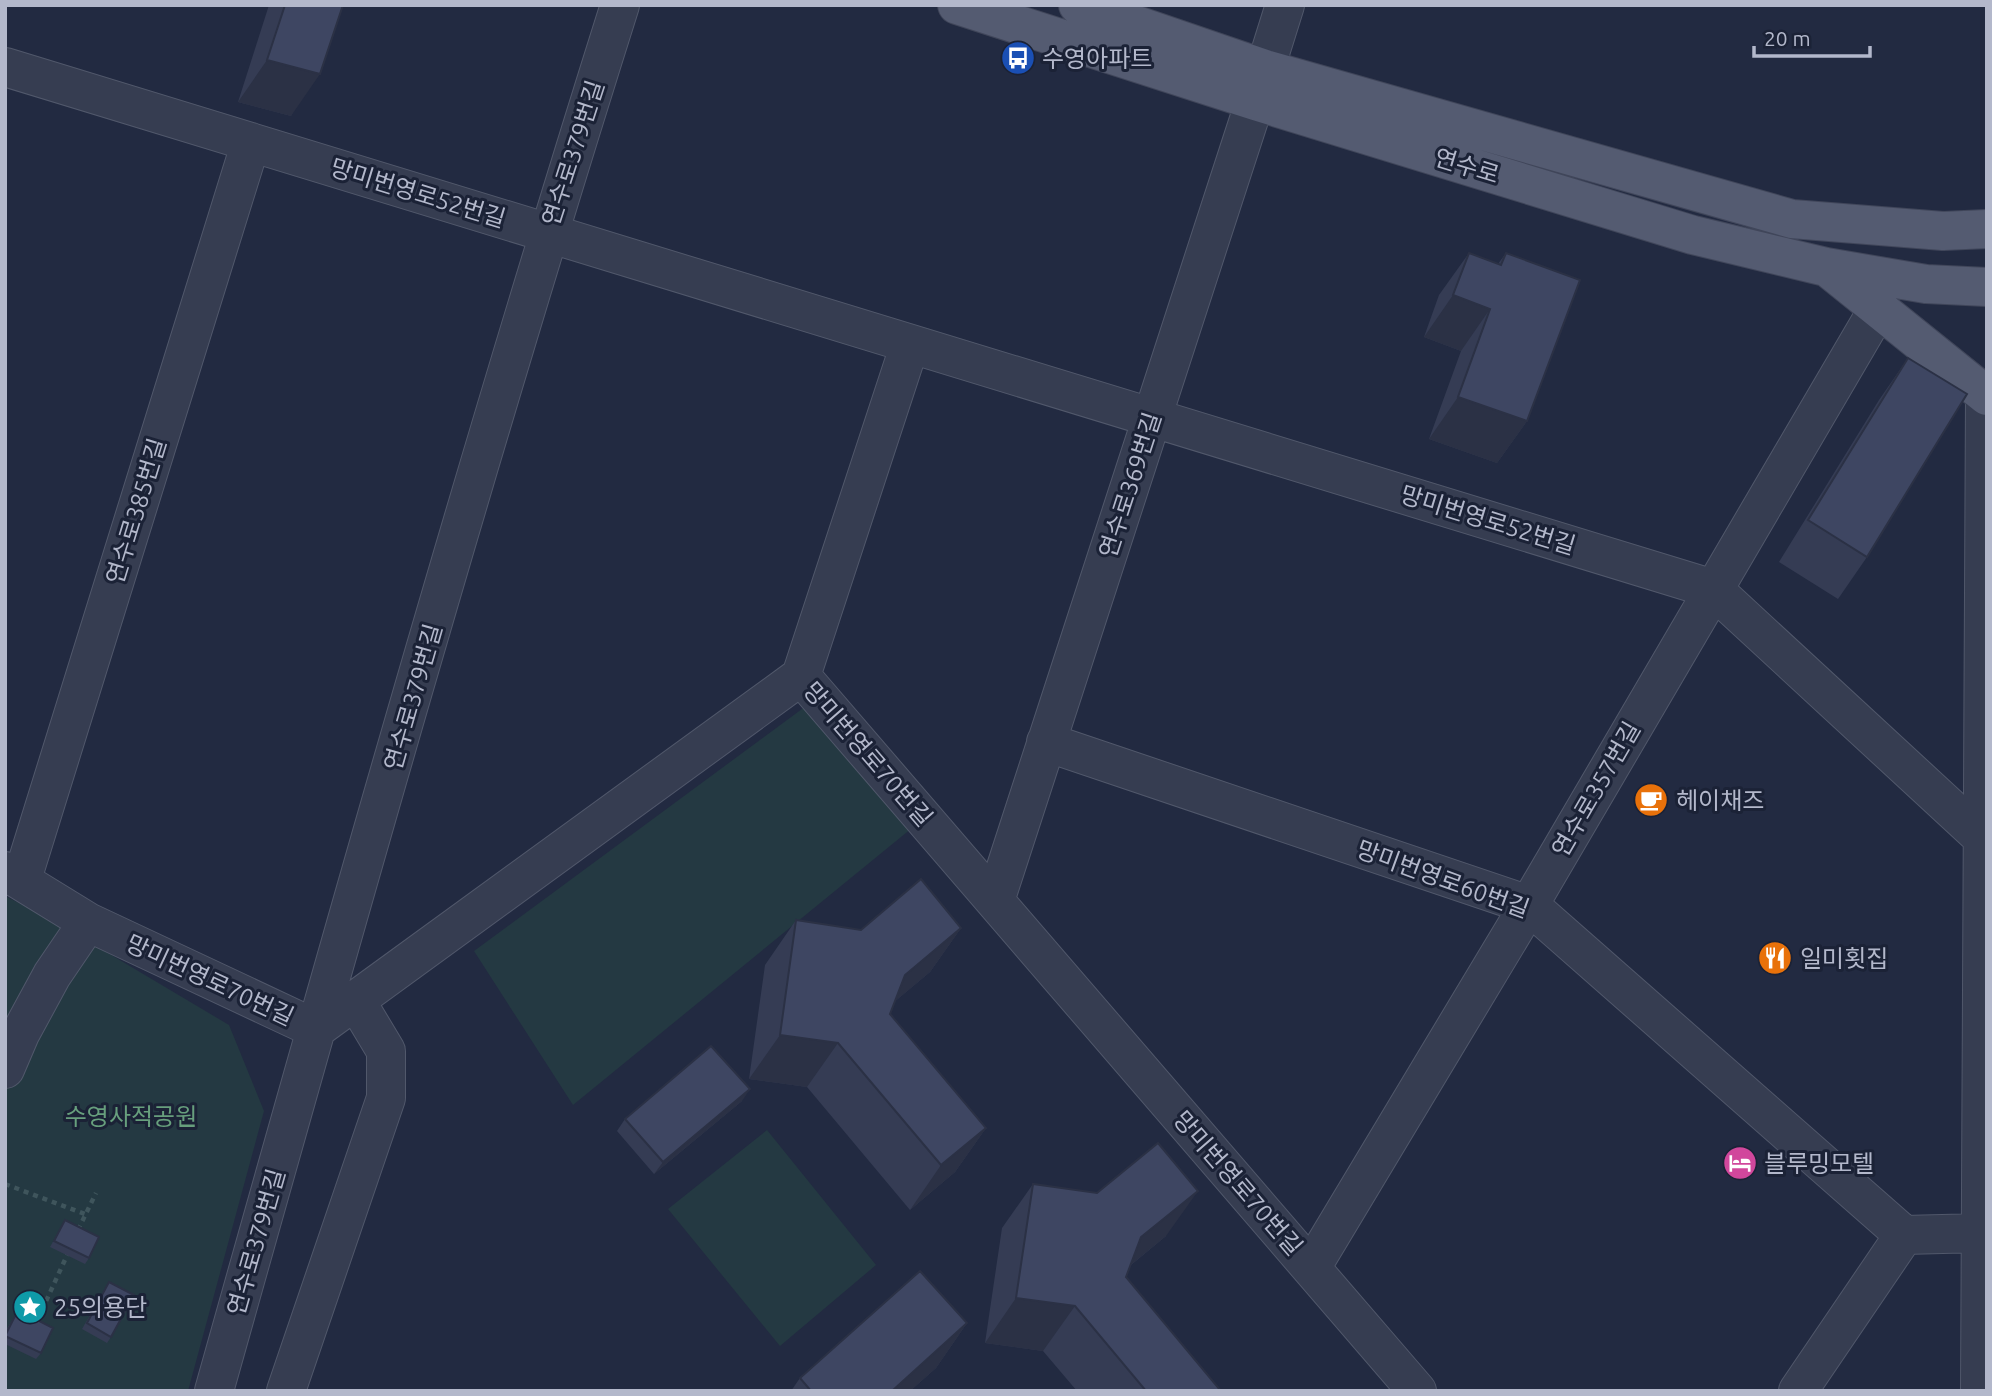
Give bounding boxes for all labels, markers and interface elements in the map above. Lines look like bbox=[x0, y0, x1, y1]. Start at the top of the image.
scale bar bbox=[1754, 14, 1870, 58]
text: 20 m bbox=[1764, 26, 1811, 50]
bus stop icon: 수영아파트 bbox=[999, 39, 1037, 77]
place label: 수영아파트 bbox=[1042, 45, 1152, 72]
street label: 연수로379번길 bbox=[537, 77, 609, 229]
street label: 연수로 bbox=[1431, 143, 1503, 189]
street label: 망미번영로52번길 bbox=[327, 154, 509, 232]
street label: 연수로369번길 bbox=[1094, 409, 1166, 561]
street label: 연수로385번길 bbox=[101, 435, 171, 587]
street label: 망미번영로52번길 bbox=[1397, 481, 1579, 559]
street label: 연수로379번길 bbox=[379, 621, 447, 773]
street label: 망미번영로70번길 bbox=[798, 677, 938, 831]
street label: 연수로357번길 bbox=[1547, 717, 1645, 861]
cafe icon: 헤이채즈 bbox=[1632, 781, 1670, 819]
place label: 헤이채즈 bbox=[1676, 787, 1764, 814]
street label: 망미번영로60번길 bbox=[1353, 835, 1533, 923]
street label: 망미번영로70번길 bbox=[122, 929, 298, 1031]
restaurant icon: 일미횟집 bbox=[1756, 939, 1794, 977]
place label: 일미횟집 bbox=[1800, 945, 1888, 972]
park label: 수영사적공원 bbox=[65, 1103, 197, 1130]
street label: 망미번영로70번길 bbox=[1168, 1106, 1308, 1260]
hotel icon: 블루밍모텔 bbox=[1721, 1144, 1759, 1182]
place label: 블루밍모텔 bbox=[1764, 1150, 1874, 1177]
street label: 연수로379번길 bbox=[222, 1166, 290, 1318]
place icon: 25의용단 bbox=[11, 1288, 49, 1326]
place label: 25의용단 bbox=[54, 1294, 147, 1321]

